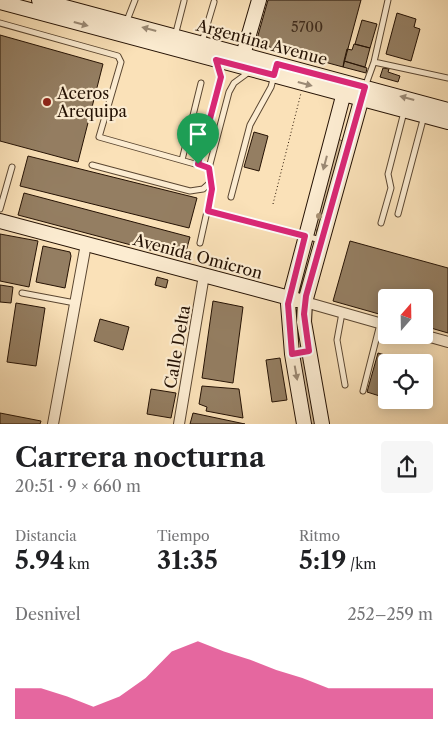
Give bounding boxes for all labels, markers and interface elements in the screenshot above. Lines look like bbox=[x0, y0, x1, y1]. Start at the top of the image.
street label: Argentina Avenue bbox=[193, 15, 330, 69]
house number: 5700 bbox=[291, 18, 323, 36]
one-way arrow bbox=[73, 20, 88, 28]
one-way arrow bbox=[141, 25, 156, 33]
one-way arrow bbox=[298, 80, 313, 88]
place label: Aceros Arequipa bbox=[56, 83, 128, 121]
one-way arrow bbox=[399, 94, 414, 102]
marker: Aceros Arequipa bbox=[41, 96, 53, 108]
pin bbox=[177, 113, 219, 164]
icon: arrive bbox=[184, 120, 212, 148]
one-way arrow bbox=[321, 156, 329, 171]
street label: Avenida Omicron bbox=[130, 229, 265, 283]
north arrow bbox=[378, 289, 432, 344]
map controls bbox=[378, 289, 433, 409]
street label: Calle Delta bbox=[160, 303, 194, 390]
button: locate bbox=[378, 354, 433, 409]
one-way arrow bbox=[292, 365, 300, 381]
text: Carrera nocturna bbox=[15, 440, 265, 474]
button: share bbox=[381, 441, 433, 493]
text: 20:51 · 9 × 660 m bbox=[15, 476, 141, 496]
text: Distancia bbox=[15, 527, 77, 545]
text: Tiempo bbox=[157, 527, 210, 545]
text: Ritmo bbox=[299, 527, 340, 545]
text: 5.94 bbox=[15, 545, 65, 576]
text: 31:35 bbox=[157, 545, 218, 576]
text: 5:19 bbox=[299, 545, 346, 576]
text: km bbox=[65, 555, 90, 573]
text: /km bbox=[346, 555, 376, 573]
text: Desnivel bbox=[15, 604, 81, 624]
text: 252–259 m bbox=[348, 604, 433, 624]

